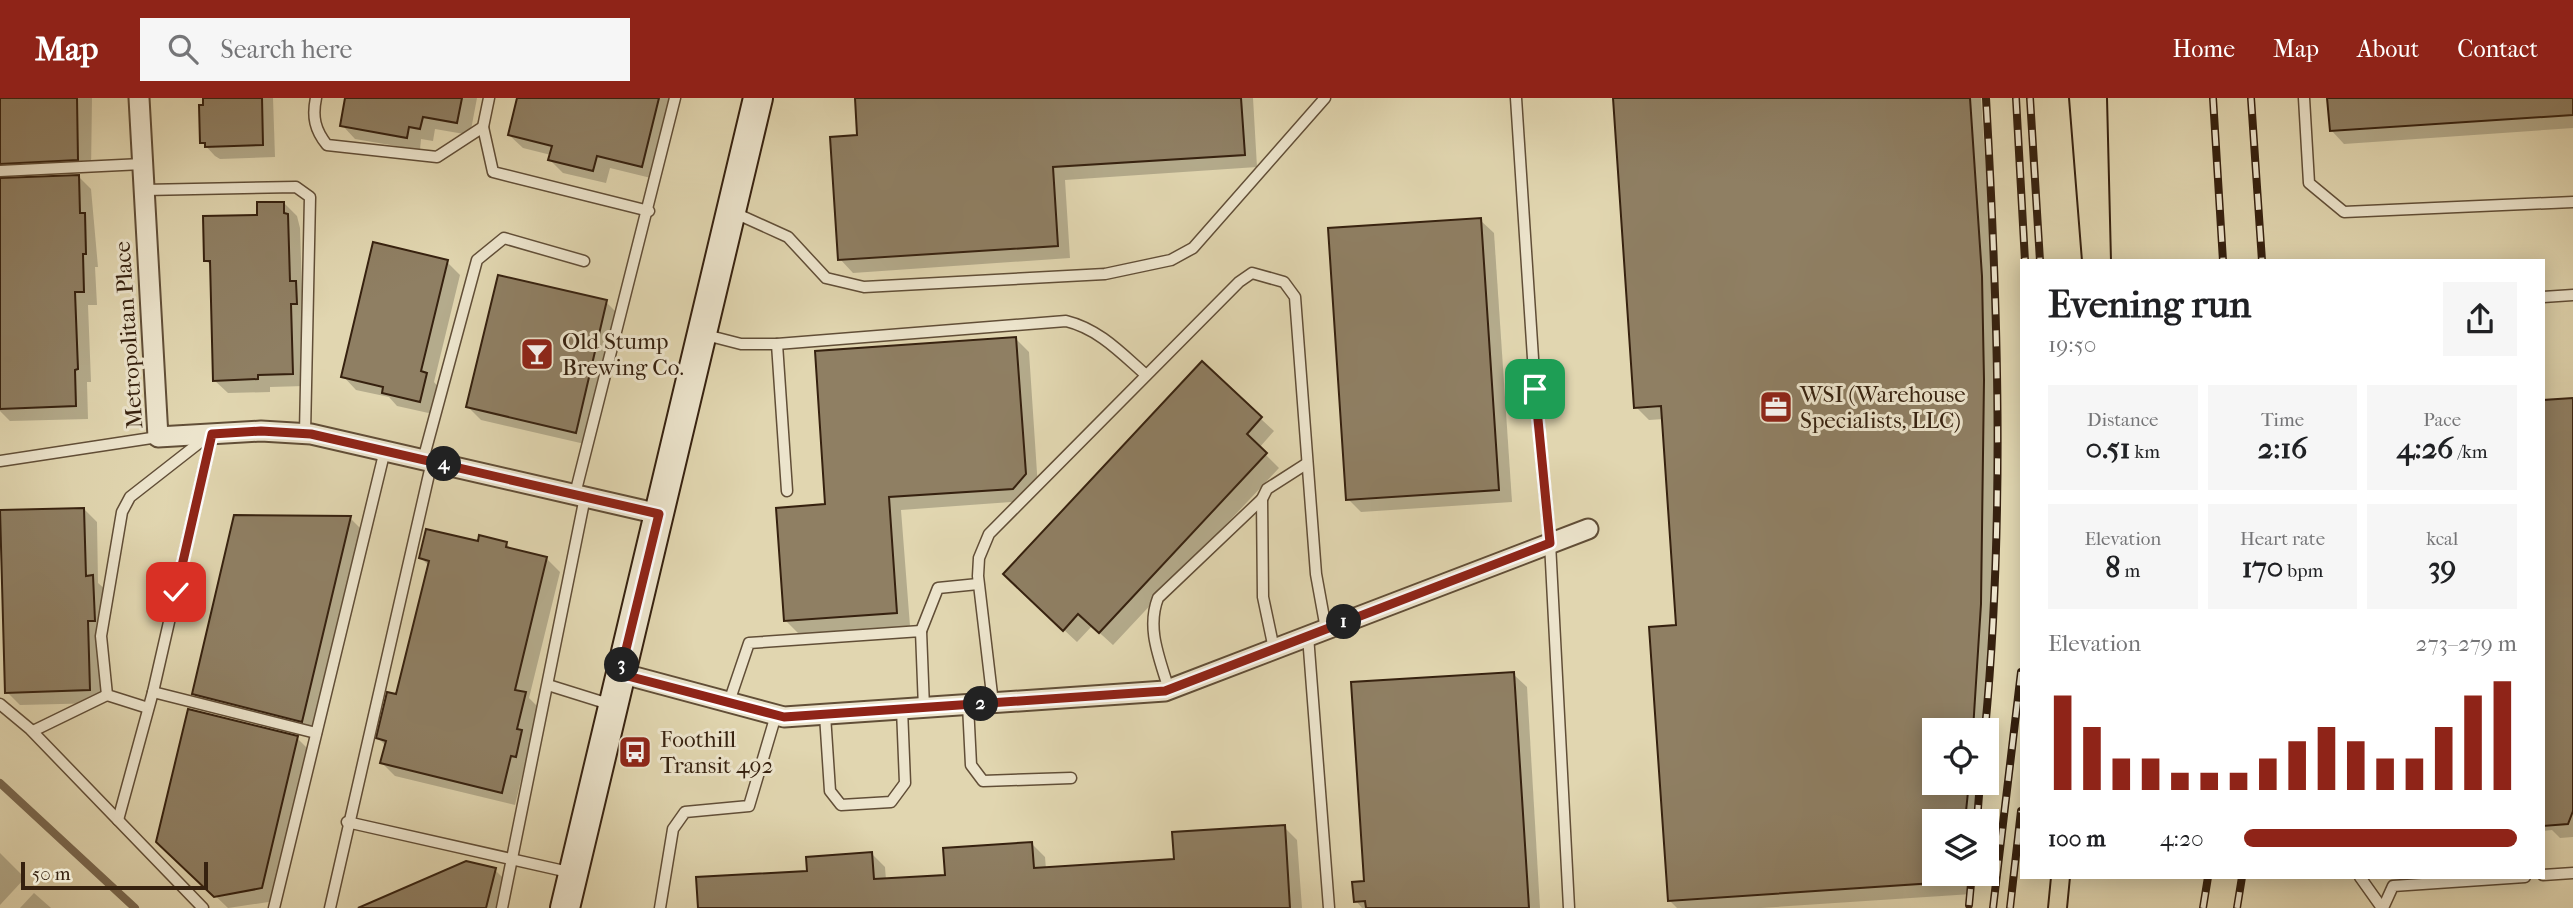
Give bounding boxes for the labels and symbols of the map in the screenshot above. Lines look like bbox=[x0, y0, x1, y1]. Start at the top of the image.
street label: Metropolitan Place bbox=[108, 240, 149, 430]
place label: Old Stump Brewing Co. bbox=[562, 328, 684, 381]
bar icon: Old Stump Brewing Co. bbox=[518, 335, 556, 373]
pin bbox=[1505, 359, 1565, 419]
place label: WSI (Warehouse Specialists, LLC) bbox=[1799, 381, 1966, 434]
office icon: WSI (Warehouse Specialists, LLC) bbox=[1757, 388, 1795, 426]
pin: 4 bbox=[426, 446, 462, 482]
pin bbox=[146, 562, 206, 622]
pin: 1 bbox=[1326, 604, 1362, 640]
pin: 3 bbox=[604, 648, 640, 682]
pin: 2 bbox=[964, 686, 998, 722]
place label: Foothill Transit 492 bbox=[660, 726, 774, 779]
bus stop icon: Foothill Transit 492 bbox=[616, 733, 654, 771]
scale bar bbox=[21, 859, 208, 891]

